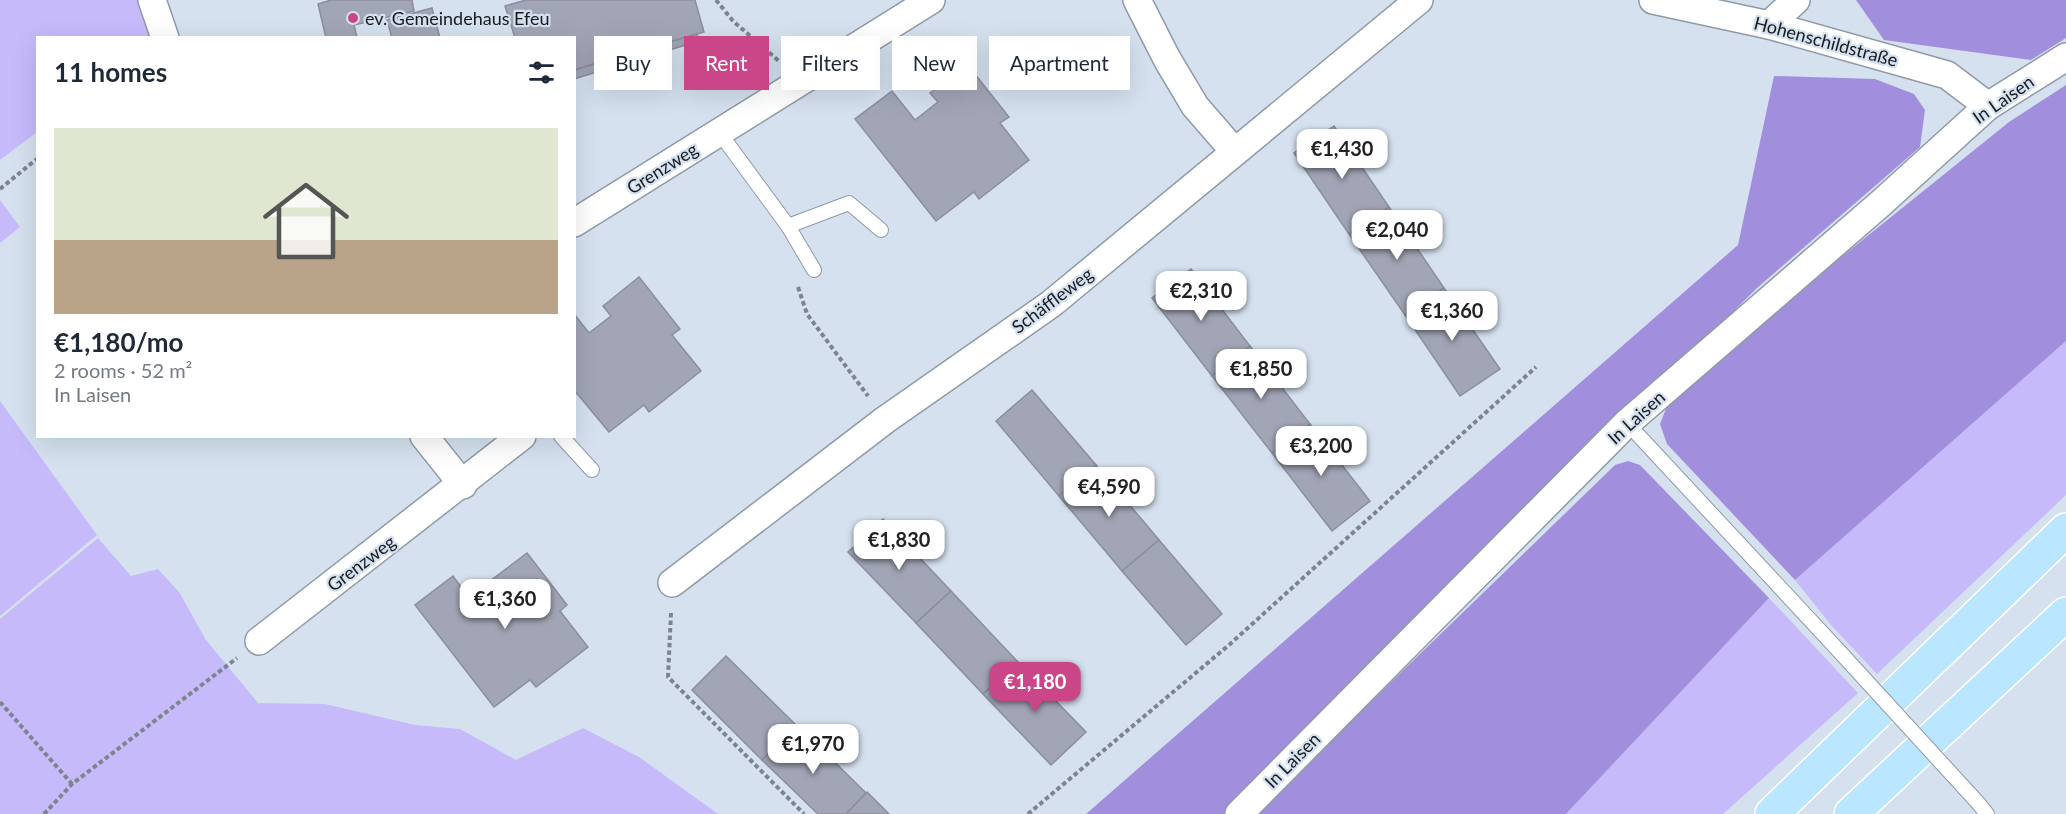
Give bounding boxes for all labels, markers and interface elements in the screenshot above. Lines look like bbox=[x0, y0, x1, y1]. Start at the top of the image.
place label: ev. Gemeindehaus Efeu bbox=[365, 7, 550, 29]
marker: ev. Gemeindehaus Efeu bbox=[346, 11, 360, 25]
street label: Hohenschildstraße bbox=[1752, 11, 1900, 71]
chip: Buy bbox=[594, 36, 672, 90]
chip: Rent bbox=[684, 36, 769, 90]
chip: Filters bbox=[781, 36, 880, 90]
chip: New bbox=[892, 36, 977, 90]
chip: Apartment bbox=[989, 36, 1130, 90]
text: 11 homes bbox=[54, 56, 167, 88]
icon: filters bbox=[525, 56, 558, 89]
street label: In Laisen bbox=[1968, 70, 2038, 128]
pin: €1,430 bbox=[1293, 129, 1391, 180]
text: €1,430 bbox=[1311, 136, 1373, 160]
street label: Grenzweg bbox=[622, 138, 702, 198]
icon: home bbox=[252, 167, 360, 275]
pin: €2,040 bbox=[1348, 210, 1446, 261]
text: €2,040 bbox=[1366, 217, 1428, 241]
street label: Schäffleweg bbox=[1007, 262, 1097, 338]
pin: €2,310 bbox=[1152, 271, 1250, 322]
text: €2,310 bbox=[1170, 278, 1232, 302]
pin: €1,360 bbox=[1403, 291, 1501, 342]
text: €1,360 bbox=[1421, 298, 1483, 322]
text: €1,180/mo bbox=[54, 326, 184, 358]
pin: €1,850 bbox=[1212, 349, 1310, 400]
text: €1,850 bbox=[1230, 356, 1292, 380]
text: 2 rooms · 52 m² bbox=[54, 358, 192, 382]
text: In Laisen bbox=[54, 382, 131, 406]
street label: In Laisen bbox=[1603, 386, 1669, 448]
pin: €3,200 bbox=[1272, 426, 1370, 477]
text: €3,200 bbox=[1290, 433, 1352, 457]
pin: €4,590 bbox=[1060, 467, 1158, 518]
text: €4,590 bbox=[1078, 474, 1140, 498]
pin: €1,830 bbox=[850, 520, 948, 571]
text: €1,830 bbox=[868, 527, 930, 551]
street label: Grenzweg bbox=[323, 530, 399, 596]
pin: €1,360 bbox=[456, 579, 554, 630]
text: €1,360 bbox=[474, 586, 536, 610]
pin: €1,180 bbox=[986, 662, 1084, 713]
text: €1,180 bbox=[1004, 669, 1066, 693]
pin: €1,970 bbox=[764, 724, 862, 775]
street label: In Laisen bbox=[1260, 728, 1324, 792]
text: €1,970 bbox=[782, 731, 844, 755]

